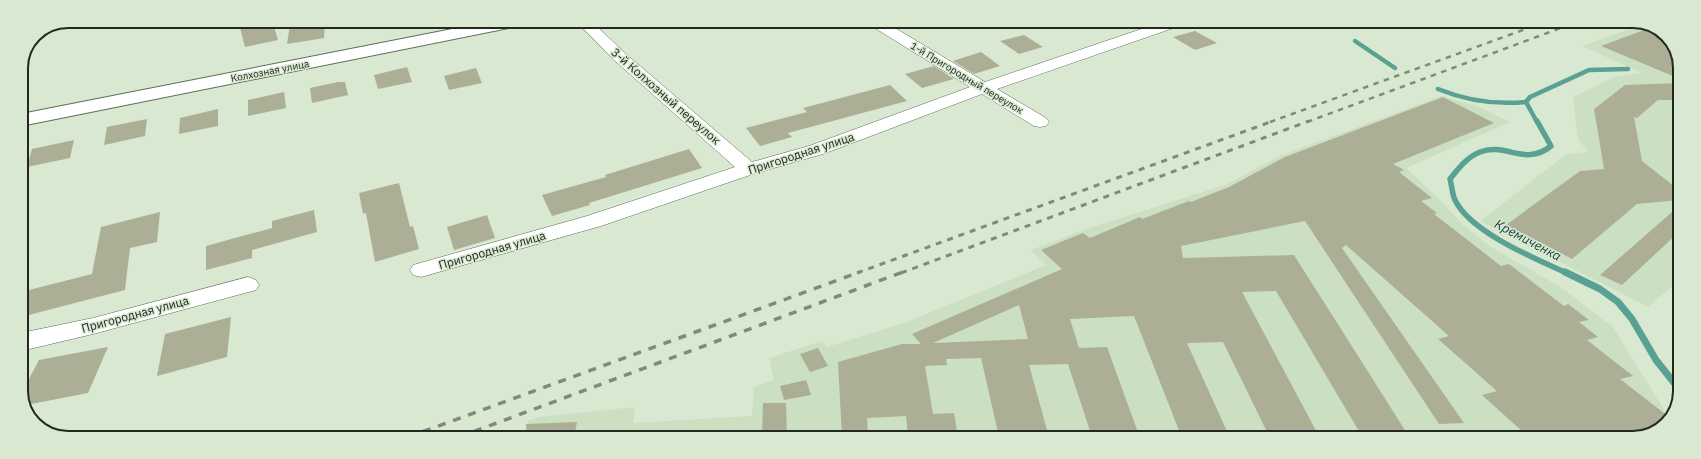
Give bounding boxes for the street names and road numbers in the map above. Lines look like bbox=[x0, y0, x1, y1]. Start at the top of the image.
street label: 1-й Пригородный переулок bbox=[908, 39, 1026, 117]
street label: 3-й Колхозный переулок bbox=[608, 44, 724, 148]
street label: Колхозная улица bbox=[230, 57, 311, 85]
street label: Пригородная улица bbox=[746, 129, 857, 177]
street label: Пригородная улица bbox=[437, 227, 548, 272]
street label: Пригородная улица bbox=[80, 292, 191, 336]

